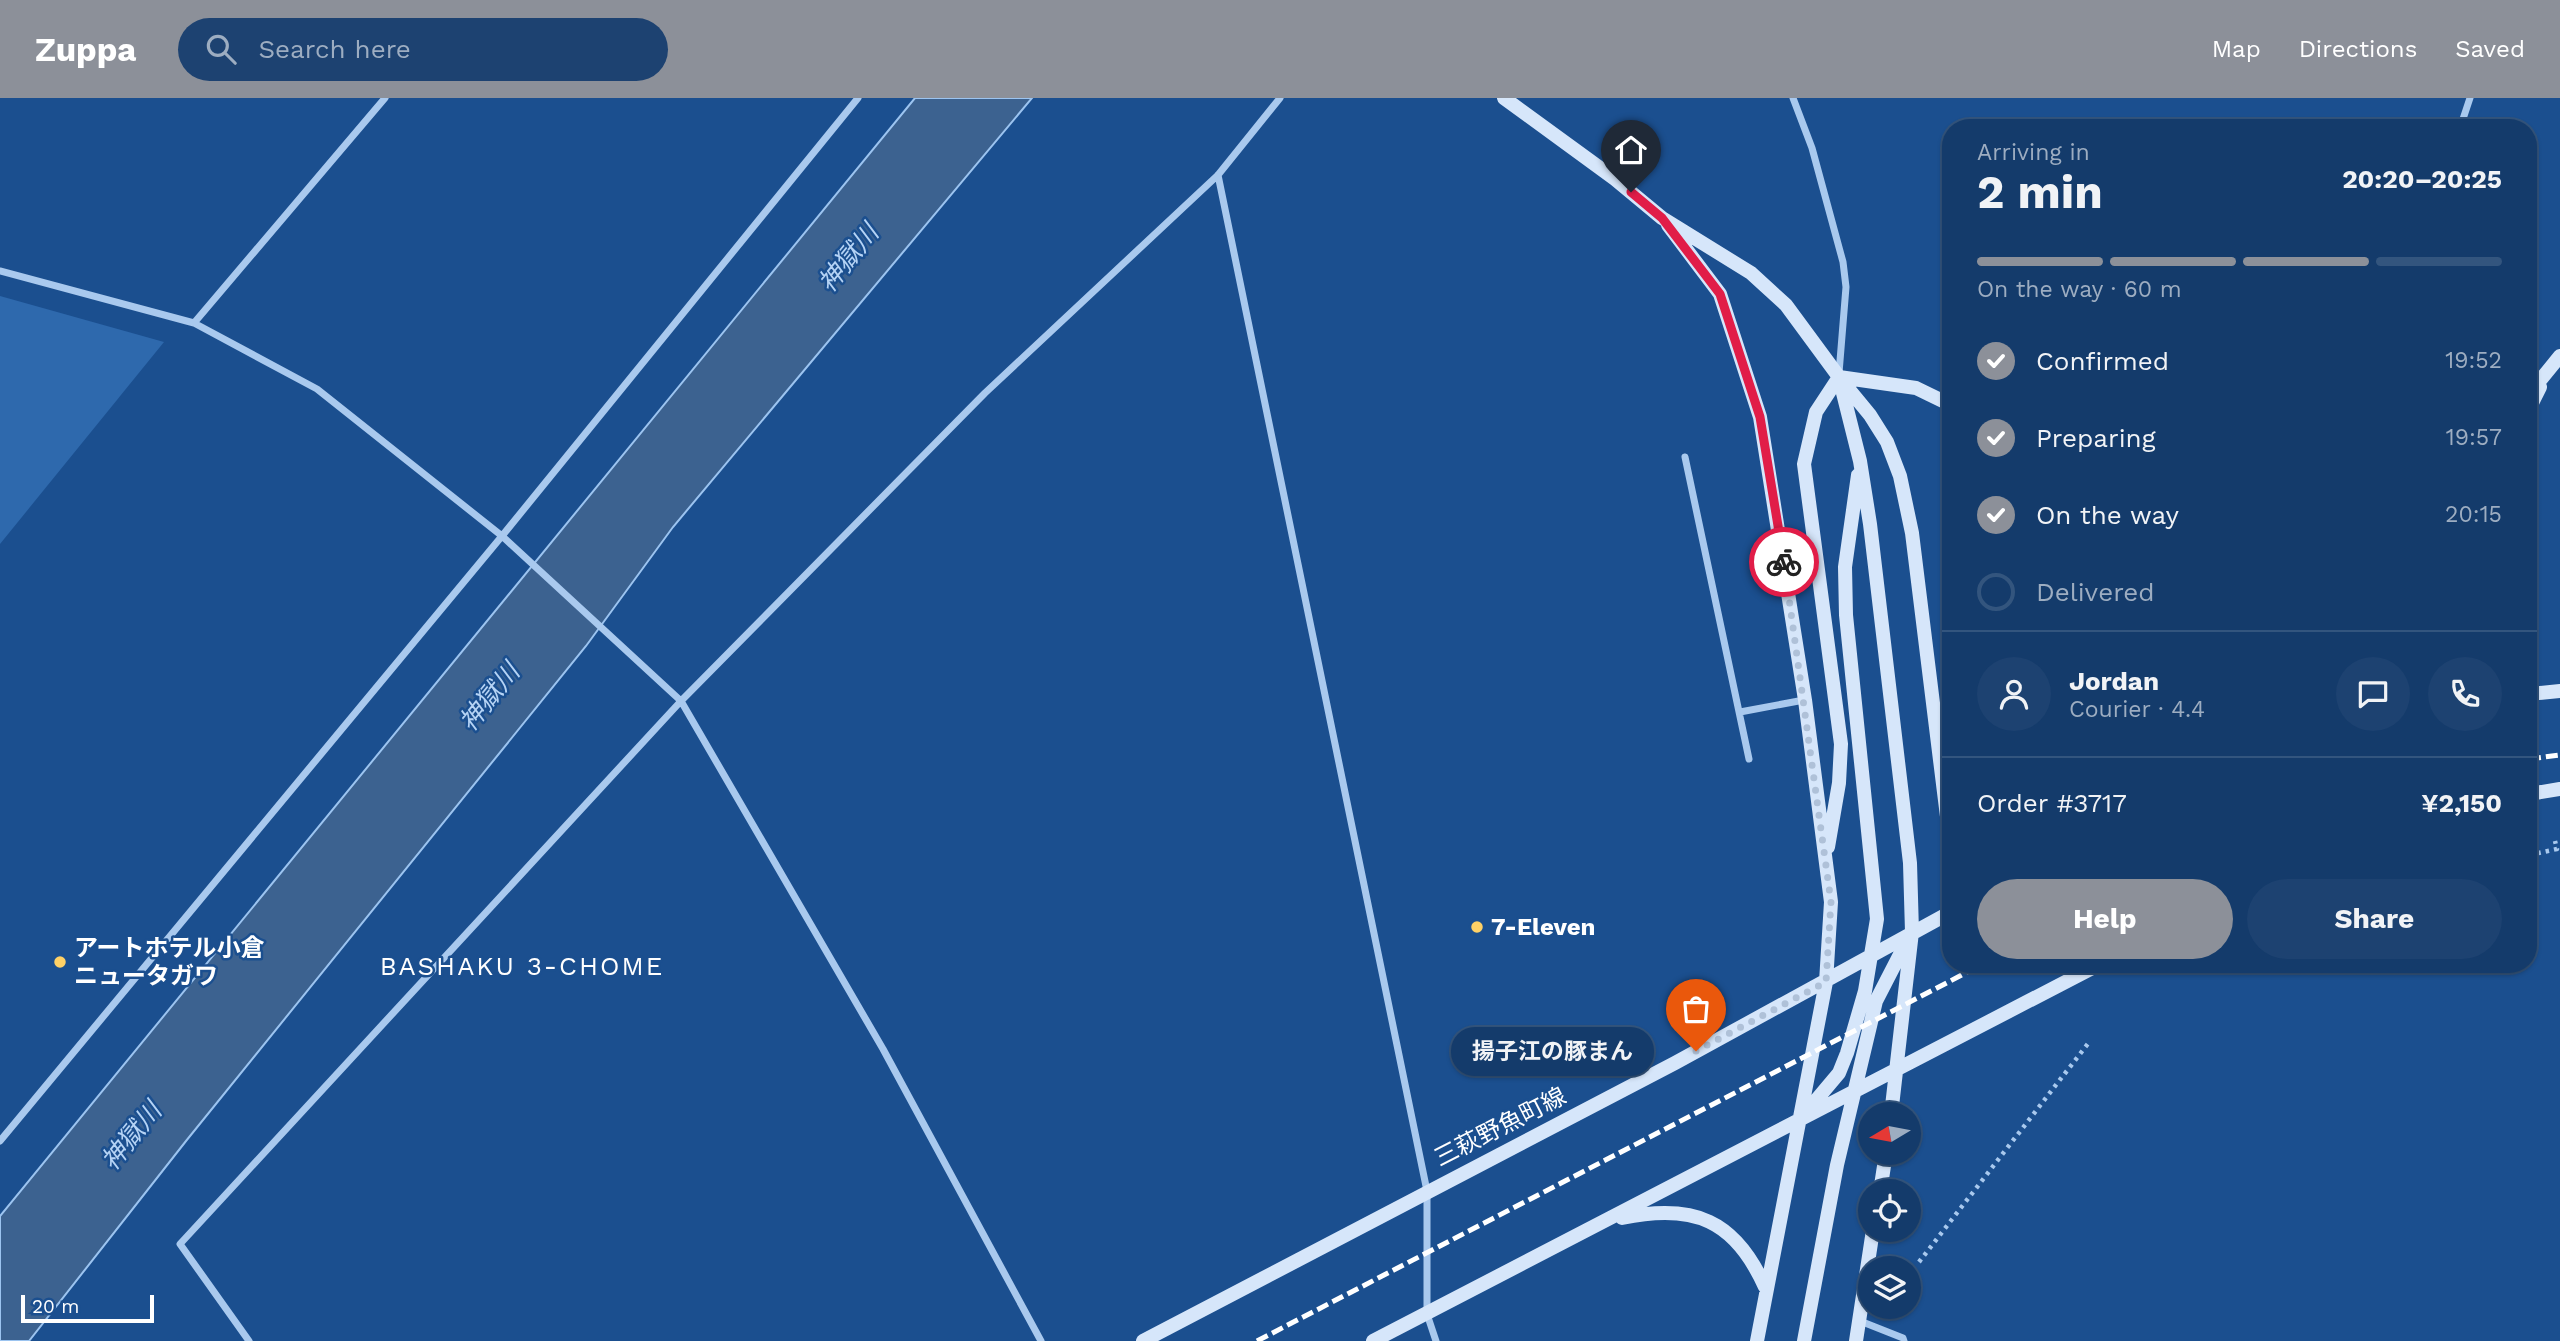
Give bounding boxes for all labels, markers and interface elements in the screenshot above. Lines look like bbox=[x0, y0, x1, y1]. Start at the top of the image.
search box bbox=[178, 18, 668, 81]
text: Zuppa bbox=[35, 30, 136, 69]
icon: search bbox=[202, 30, 240, 68]
text: Search here bbox=[258, 34, 411, 64]
text: Map bbox=[2212, 35, 2261, 63]
text: Directions bbox=[2299, 35, 2417, 63]
text: Saved bbox=[2455, 35, 2525, 63]
pin bbox=[1601, 120, 1661, 192]
icon: home bbox=[1612, 131, 1650, 169]
text: Arriving in bbox=[1977, 139, 2090, 166]
text: 20:20–20:25 bbox=[2342, 164, 2502, 194]
text: 2 min bbox=[1977, 165, 2103, 219]
water label: 神獄川 bbox=[812, 216, 886, 298]
text: On the way · 60 m bbox=[1977, 276, 2182, 303]
icon: check bbox=[1977, 342, 2015, 380]
text: Confirmed bbox=[2036, 346, 2169, 376]
text: 19:52 bbox=[2445, 347, 2502, 374]
icon: check bbox=[1977, 419, 2015, 457]
text: Preparing bbox=[2036, 423, 2156, 453]
text: 19:57 bbox=[2446, 424, 2502, 451]
icon: check bbox=[1977, 496, 2015, 534]
text: On the way bbox=[2036, 500, 2179, 530]
text: 20:15 bbox=[2445, 501, 2502, 528]
courier bbox=[1749, 527, 1819, 597]
icon: bike bbox=[1765, 543, 1803, 581]
text: Delivered bbox=[2036, 577, 2155, 607]
water label: 神獄川 bbox=[453, 655, 527, 737]
button: person bbox=[1977, 657, 2051, 731]
button: chat bbox=[2336, 657, 2410, 731]
button: phone bbox=[2428, 657, 2502, 731]
text: Jordan bbox=[2069, 666, 2159, 696]
text: Courier · 4.4 bbox=[2069, 696, 2205, 723]
text: Order #3717 bbox=[1977, 788, 2127, 818]
text: ¥2,150 bbox=[2421, 788, 2502, 818]
button: Help bbox=[1977, 879, 2233, 959]
button: Share bbox=[2247, 879, 2502, 959]
place label: 7-Eleven bbox=[1491, 913, 1595, 941]
marker: 7-Eleven bbox=[1469, 919, 1485, 935]
place label: アートホテル小倉 ニュータガワ bbox=[74, 934, 265, 990]
district label: BASHAKU 3-CHOME bbox=[380, 951, 664, 981]
marker: アートホテル小倉 ニュータガワ bbox=[52, 954, 68, 970]
pin bbox=[1666, 979, 1726, 1051]
icon: bag bbox=[1677, 990, 1715, 1028]
callout: 揚子江の豚まん bbox=[1451, 1026, 1654, 1076]
text: 揚子江の豚まん bbox=[1472, 1038, 1633, 1065]
street label: 三萩野魚町線 bbox=[1429, 1082, 1571, 1172]
water label: 神獄川 bbox=[95, 1094, 169, 1176]
north arrow bbox=[1858, 1102, 1922, 1166]
map controls bbox=[1858, 1102, 1921, 1319]
button: locate bbox=[1858, 1179, 1921, 1242]
button: layers bbox=[1858, 1256, 1921, 1319]
scale bar bbox=[21, 1292, 154, 1324]
text: 20 m bbox=[32, 1295, 79, 1318]

